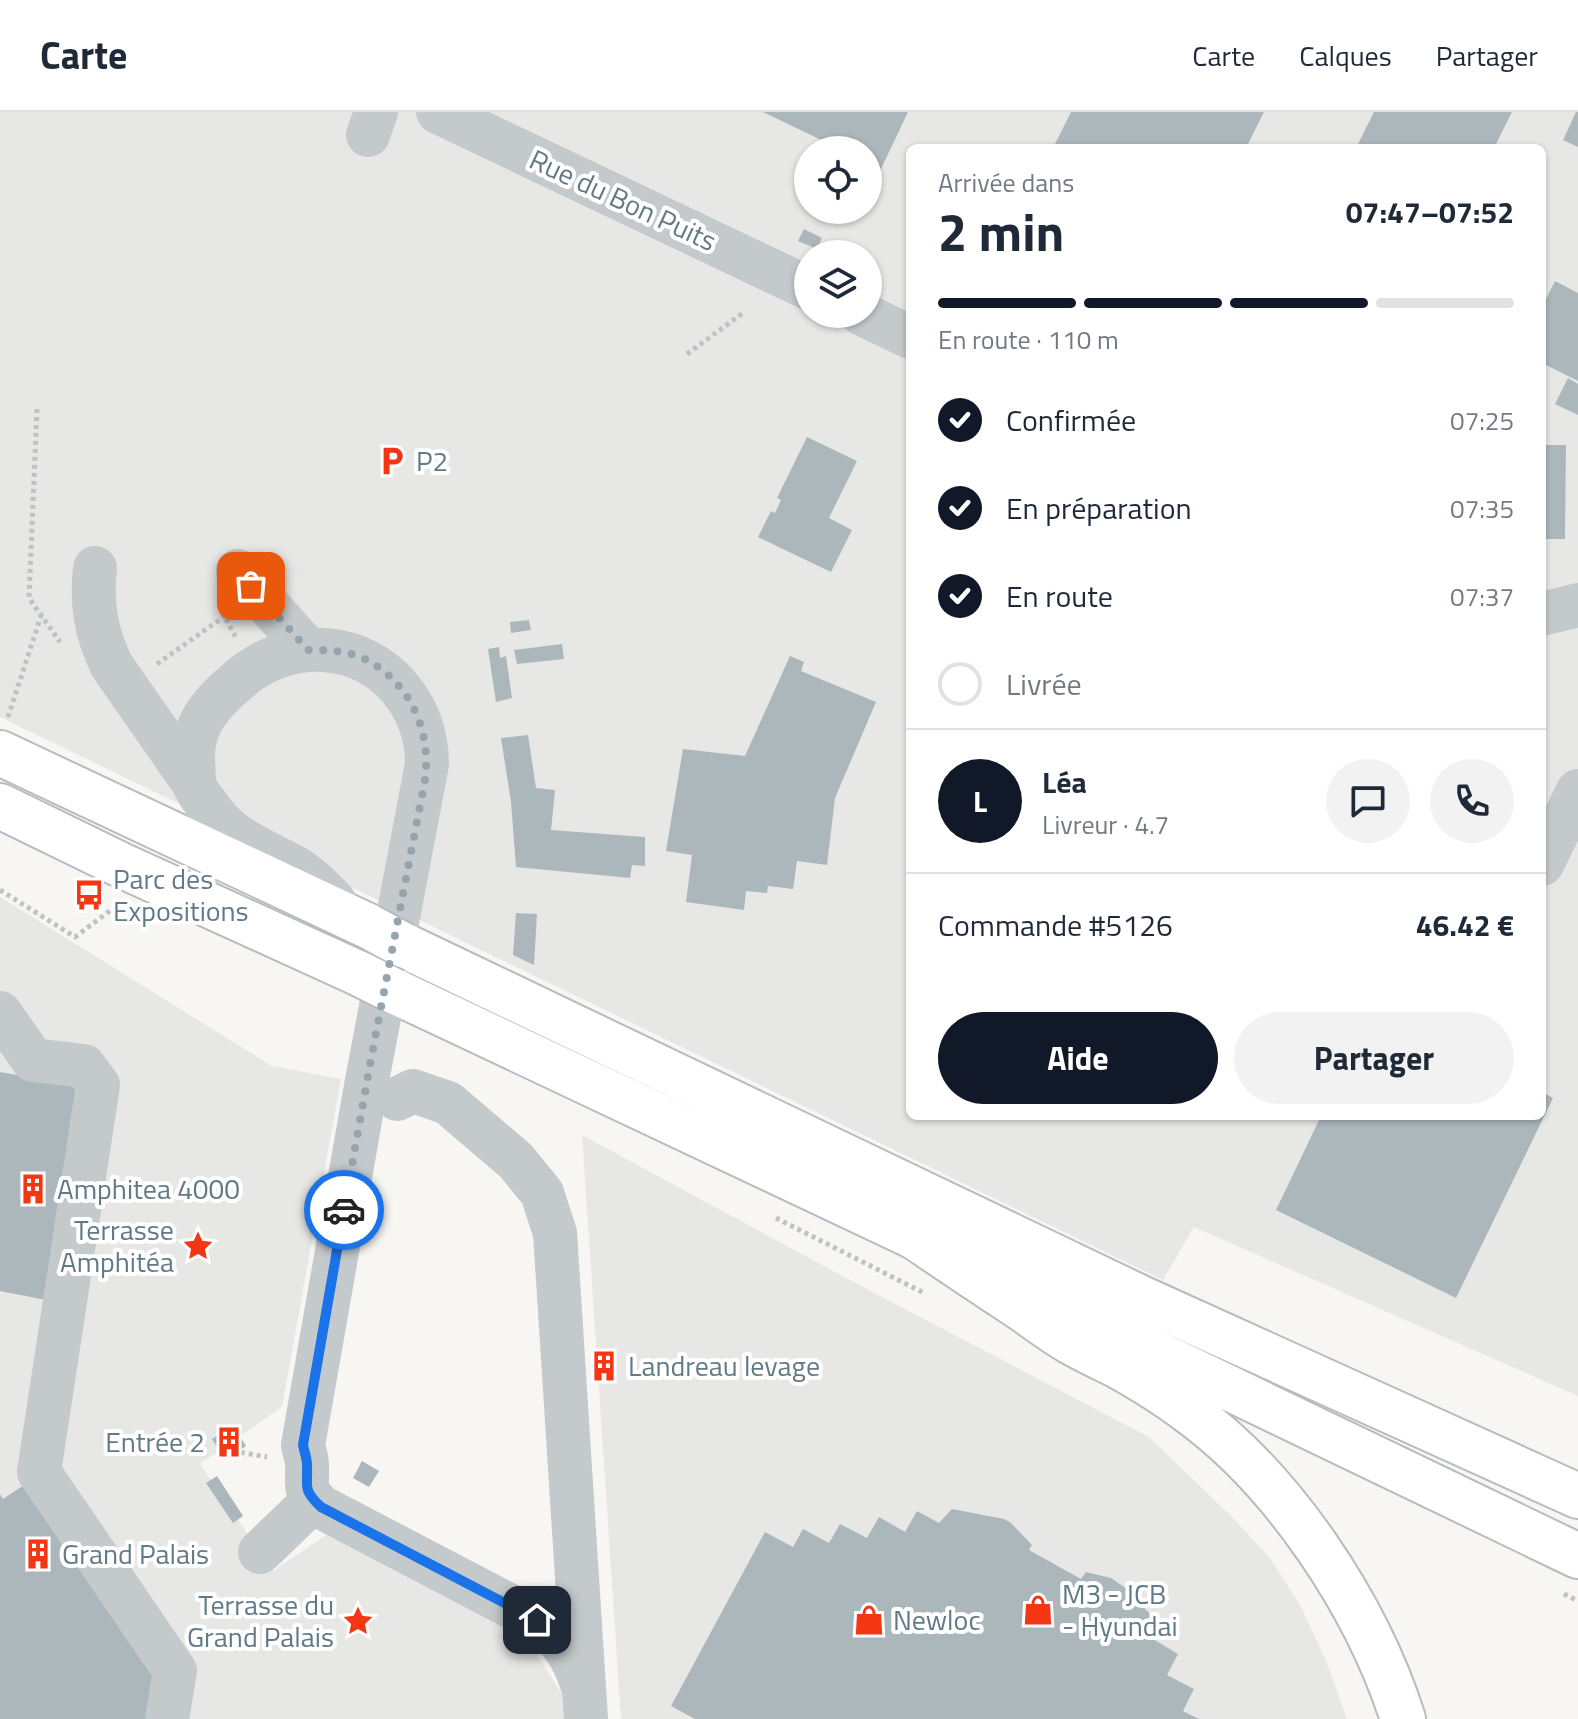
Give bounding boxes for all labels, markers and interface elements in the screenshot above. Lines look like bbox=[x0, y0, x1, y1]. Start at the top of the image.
text: Carte bbox=[40, 26, 127, 84]
text: Carte bbox=[1192, 34, 1255, 77]
text: Calques bbox=[1299, 34, 1392, 77]
text: Partager bbox=[1436, 34, 1538, 77]
map controls bbox=[794, 136, 882, 328]
button: locate bbox=[794, 136, 882, 224]
street label: Rue du Bon Puits bbox=[523, 137, 724, 262]
text: Arrivée dans bbox=[938, 163, 1074, 202]
text: 07:47–07:52 bbox=[1346, 189, 1514, 235]
text: 2 min bbox=[938, 192, 1064, 271]
button: layers bbox=[794, 240, 882, 328]
text: En route · 110 m bbox=[938, 320, 1119, 359]
text: Confirmée bbox=[1006, 397, 1136, 443]
icon: check bbox=[938, 398, 982, 442]
text: 07:25 bbox=[1450, 401, 1514, 440]
place label: P2 bbox=[416, 439, 448, 482]
parking icon: P2 bbox=[375, 444, 409, 478]
text: En préparation bbox=[1006, 485, 1192, 531]
icon: check bbox=[938, 486, 982, 530]
text: 07:35 bbox=[1450, 489, 1514, 528]
pin bbox=[217, 552, 285, 620]
icon: bag bbox=[229, 564, 273, 608]
text: En route bbox=[1006, 573, 1113, 619]
icon: check bbox=[938, 574, 982, 618]
text: 07:37 bbox=[1450, 577, 1514, 616]
text: Livrée bbox=[1006, 661, 1082, 707]
text: Léa bbox=[1042, 759, 1087, 805]
button: chat bbox=[1326, 759, 1410, 843]
button: phone bbox=[1430, 759, 1514, 843]
text: L bbox=[973, 778, 987, 824]
text: Livreur · 4.7 bbox=[1042, 805, 1169, 844]
place label: Parc des Expositions bbox=[113, 857, 249, 932]
bus stop icon: Parc des Expositions bbox=[72, 878, 106, 912]
text: Commande #5126 bbox=[938, 902, 1173, 948]
text: 46.42 € bbox=[1416, 902, 1514, 948]
button: Aide bbox=[938, 1012, 1218, 1104]
button: Partager bbox=[1234, 1012, 1514, 1104]
place label: Amphitea 4000 bbox=[57, 1167, 240, 1210]
courier bbox=[304, 1170, 384, 1250]
building icon: Amphitea 4000 bbox=[16, 1172, 50, 1206]
icon: car bbox=[322, 1188, 366, 1232]
place label: Terrasse Amphitéa bbox=[60, 1208, 174, 1283]
place icon: Terrasse Amphitéa bbox=[181, 1229, 215, 1263]
place label: Landreau levage bbox=[628, 1344, 820, 1387]
building icon: Landreau levage bbox=[587, 1349, 621, 1383]
place label: Entrée 2 bbox=[105, 1420, 205, 1463]
building icon: Entrée 2 bbox=[212, 1425, 246, 1459]
place label: Grand Palais bbox=[62, 1532, 209, 1575]
building icon: Grand Palais bbox=[21, 1537, 55, 1571]
place label: M3 - JCB - Hyundai bbox=[1062, 1572, 1178, 1647]
place label: Terrasse du Grand Palais bbox=[187, 1583, 334, 1658]
pin bbox=[503, 1586, 571, 1654]
shop icon: M3 - JCB - Hyundai bbox=[1021, 1593, 1055, 1627]
icon: home bbox=[515, 1598, 559, 1642]
place label: Newloc bbox=[893, 1598, 981, 1641]
shop icon: Newloc bbox=[852, 1603, 886, 1637]
place icon: Terrasse du Grand Palais bbox=[341, 1604, 375, 1638]

